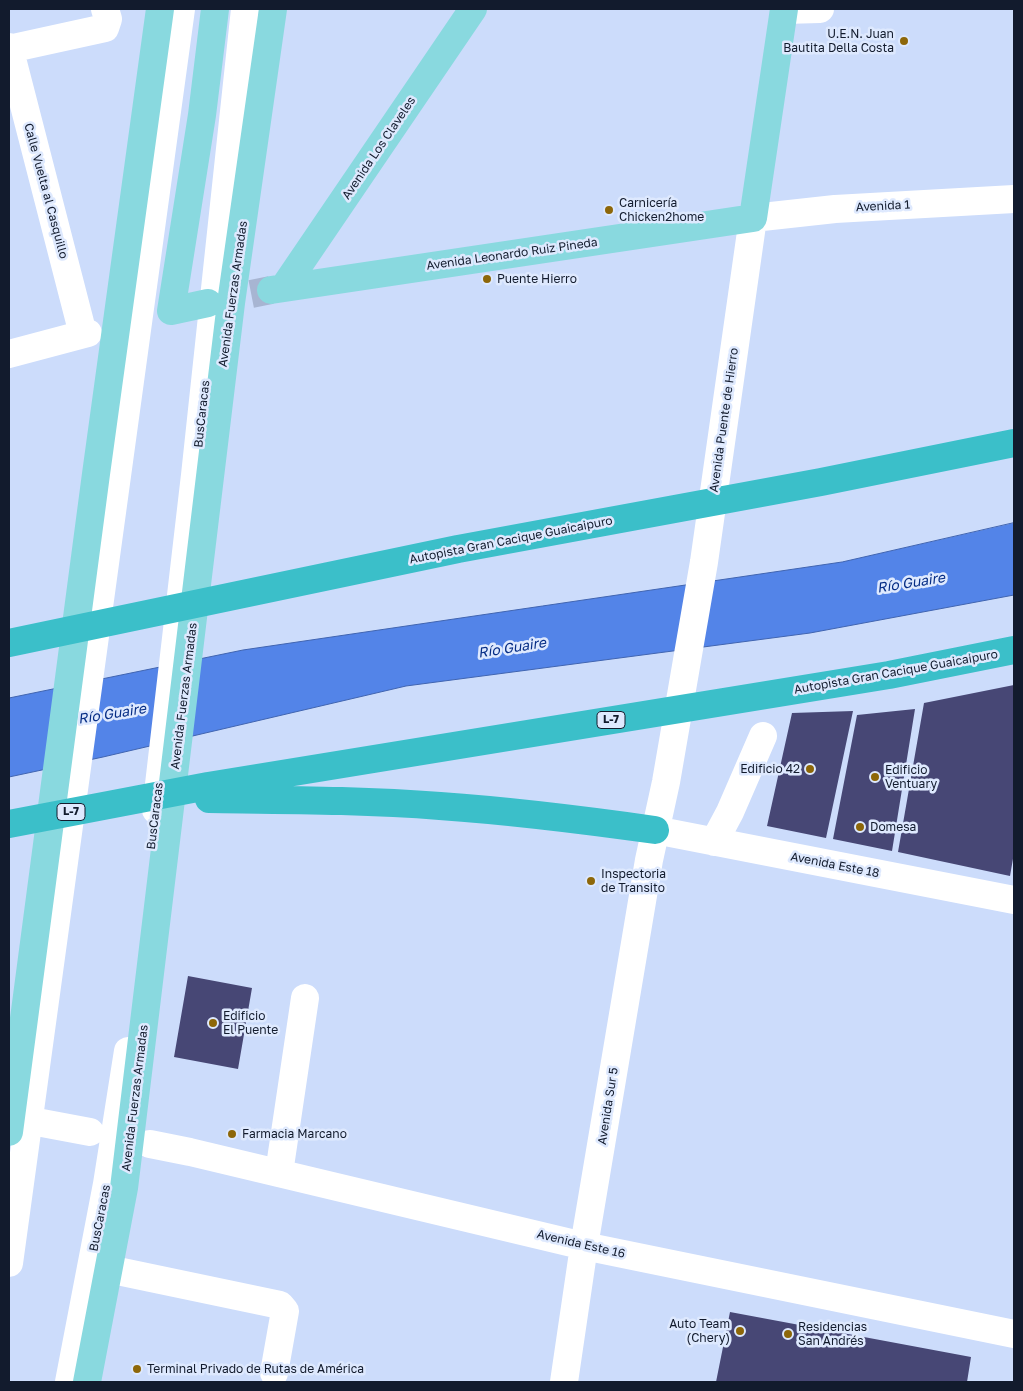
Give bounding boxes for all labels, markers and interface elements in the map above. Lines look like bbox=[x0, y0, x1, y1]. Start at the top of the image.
place label: U.E.N. Juan Bautita Della Costa bbox=[783, 27, 894, 55]
marker: U.E.N. Juan Bautita Della Costa bbox=[898, 35, 910, 47]
street label: Avenida Los Claveles bbox=[339, 94, 419, 202]
street label: Calle Vuelta al Casquillo bbox=[21, 122, 71, 260]
place label: Carnicería Chicken2home bbox=[619, 196, 704, 224]
street label: Avenida 1 bbox=[855, 197, 911, 215]
marker: Carnicería Chicken2home bbox=[603, 204, 615, 216]
street label: Avenida Fuerzas Armadas bbox=[216, 220, 250, 368]
street label: Avenida Leonardo Ruiz Pineda bbox=[425, 235, 599, 273]
place label: Puente Hierro bbox=[497, 272, 577, 286]
marker: Puente Hierro bbox=[481, 273, 493, 285]
street label: Avenida Puente de Hierro bbox=[707, 347, 741, 493]
street label: BusCaracas bbox=[191, 380, 213, 448]
street label: Autopista Gran Cacique Guaicaipuro bbox=[408, 513, 614, 567]
water label: Río Guaire bbox=[876, 569, 946, 597]
street label: Avenida Fuerzas Armadas bbox=[168, 622, 200, 770]
water label: Río Guaire bbox=[477, 634, 547, 662]
street label: Autopista Gran Cacique Guaicaipuro bbox=[793, 647, 999, 697]
water label: Río Guaire bbox=[77, 700, 147, 728]
road number: L-7 bbox=[597, 712, 625, 728]
place label: Edificio 42 bbox=[740, 762, 800, 776]
marker: Edificio 42 bbox=[804, 763, 816, 775]
place label: Edificio Ventuary bbox=[885, 763, 937, 791]
marker: Edificio Ventuary bbox=[869, 771, 881, 783]
street label: BusCaracas bbox=[144, 782, 166, 850]
road number: L-7 bbox=[57, 804, 85, 820]
place label: Domesa bbox=[870, 820, 916, 834]
marker: Domesa bbox=[854, 821, 866, 833]
street label: Avenida Este 18 bbox=[789, 849, 881, 881]
place label: Inspectoria de Transito bbox=[601, 867, 666, 895]
marker: Inspectoria de Transito bbox=[585, 875, 597, 887]
place label: Edificio El Puente bbox=[223, 1009, 278, 1037]
marker: Edificio El Puente bbox=[207, 1017, 219, 1029]
street label: Avenida Fuerzas Armadas bbox=[119, 1024, 151, 1172]
street label: Avenida Sur 5 bbox=[595, 1066, 621, 1146]
place label: Farmacia Marcano bbox=[242, 1127, 347, 1141]
marker: Farmacia Marcano bbox=[226, 1128, 238, 1140]
street label: BusCaracas bbox=[86, 1183, 114, 1253]
street label: Avenida Este 16 bbox=[536, 1227, 626, 1261]
place label: Auto Team (Chery) bbox=[669, 1317, 730, 1345]
place label: Residencias San Andrés bbox=[798, 1320, 867, 1348]
marker: Auto Team (Chery) bbox=[734, 1325, 746, 1337]
marker: Residencias San Andrés bbox=[782, 1328, 794, 1340]
place label: Terminal Privado de Rutas de América bbox=[147, 1362, 364, 1376]
marker: Terminal Privado de Rutas de América bbox=[131, 1363, 143, 1375]

